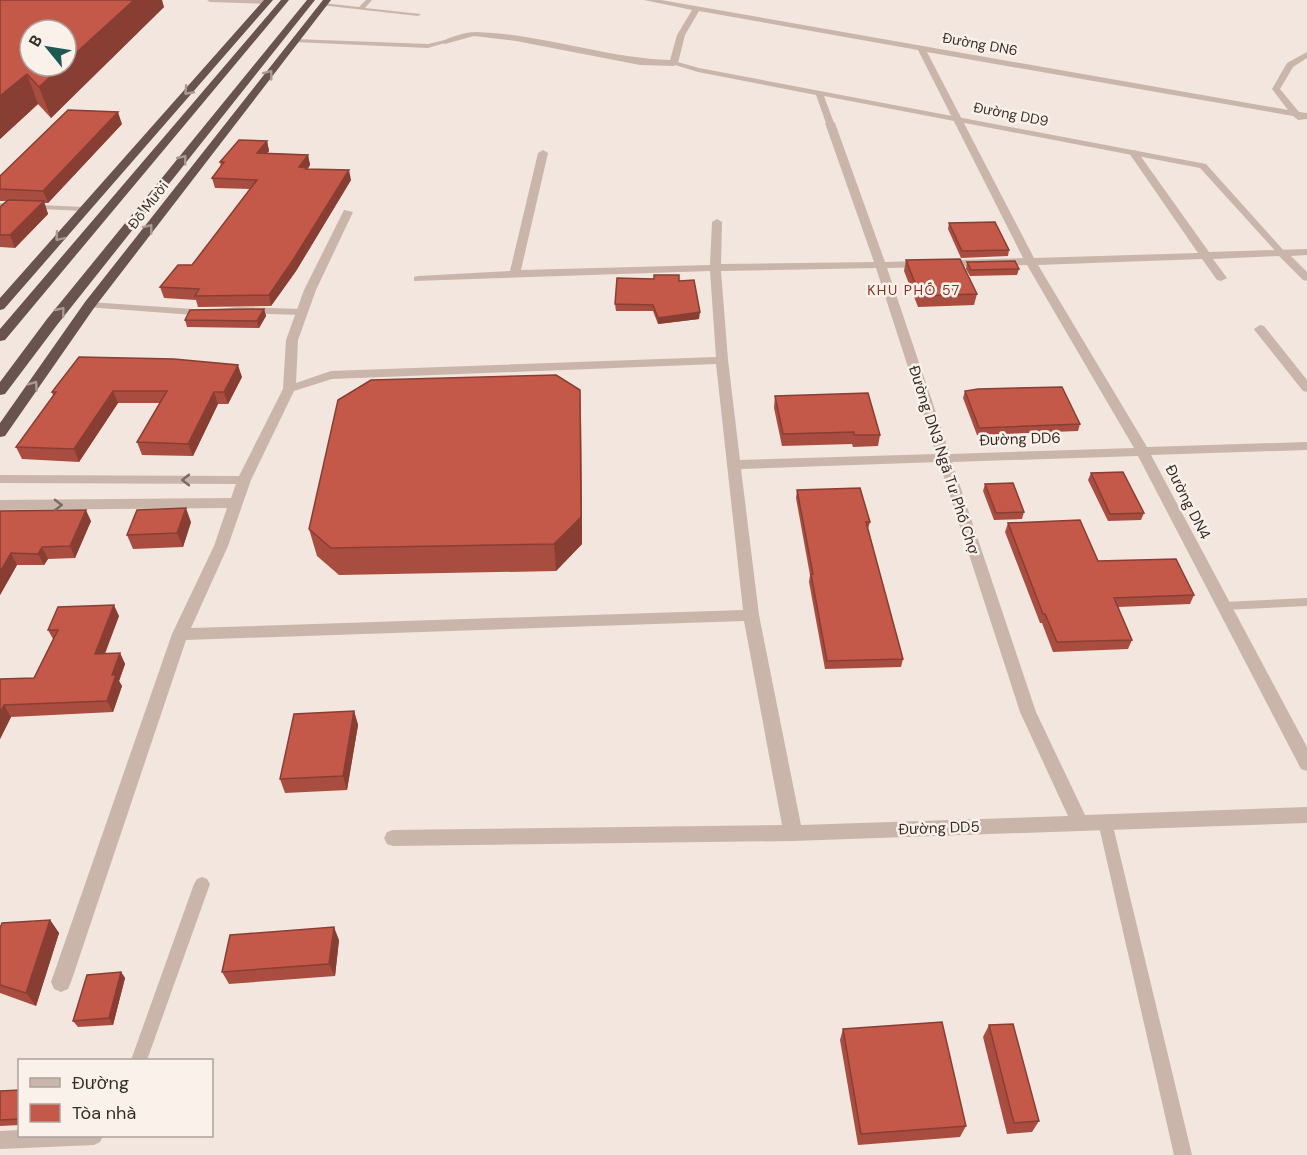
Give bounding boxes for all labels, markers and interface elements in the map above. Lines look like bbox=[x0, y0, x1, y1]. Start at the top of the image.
north arrow bbox=[18, 18, 78, 78]
street label: Đường DN6 bbox=[941, 29, 1019, 59]
text: B bbox=[24, 31, 47, 50]
one-way arrow bbox=[261, 70, 272, 81]
one-way arrow bbox=[184, 84, 195, 95]
street label: Đường DD9 bbox=[972, 98, 1050, 130]
one-way arrow bbox=[175, 155, 186, 166]
street label: Đỗ Mười bbox=[124, 178, 172, 232]
one-way arrow bbox=[142, 224, 153, 235]
one-way arrow bbox=[55, 230, 66, 241]
district label: KHU PHỐ 57 bbox=[867, 281, 961, 299]
one-way arrow bbox=[53, 307, 64, 318]
street label: Đường DN3 Ngã Tư Phố Chợ bbox=[904, 363, 984, 557]
one-way arrow bbox=[27, 380, 38, 391]
street label: Đường DD6 bbox=[979, 428, 1061, 450]
street label: Đường DN4 bbox=[1161, 461, 1215, 543]
one-way arrow bbox=[181, 474, 190, 486]
one-way arrow bbox=[54, 498, 63, 511]
street label: Đường DD5 bbox=[898, 817, 980, 839]
legend bbox=[18, 1059, 213, 1137]
text: Đường bbox=[72, 1071, 129, 1095]
text: Tòa nhà bbox=[72, 1101, 136, 1125]

